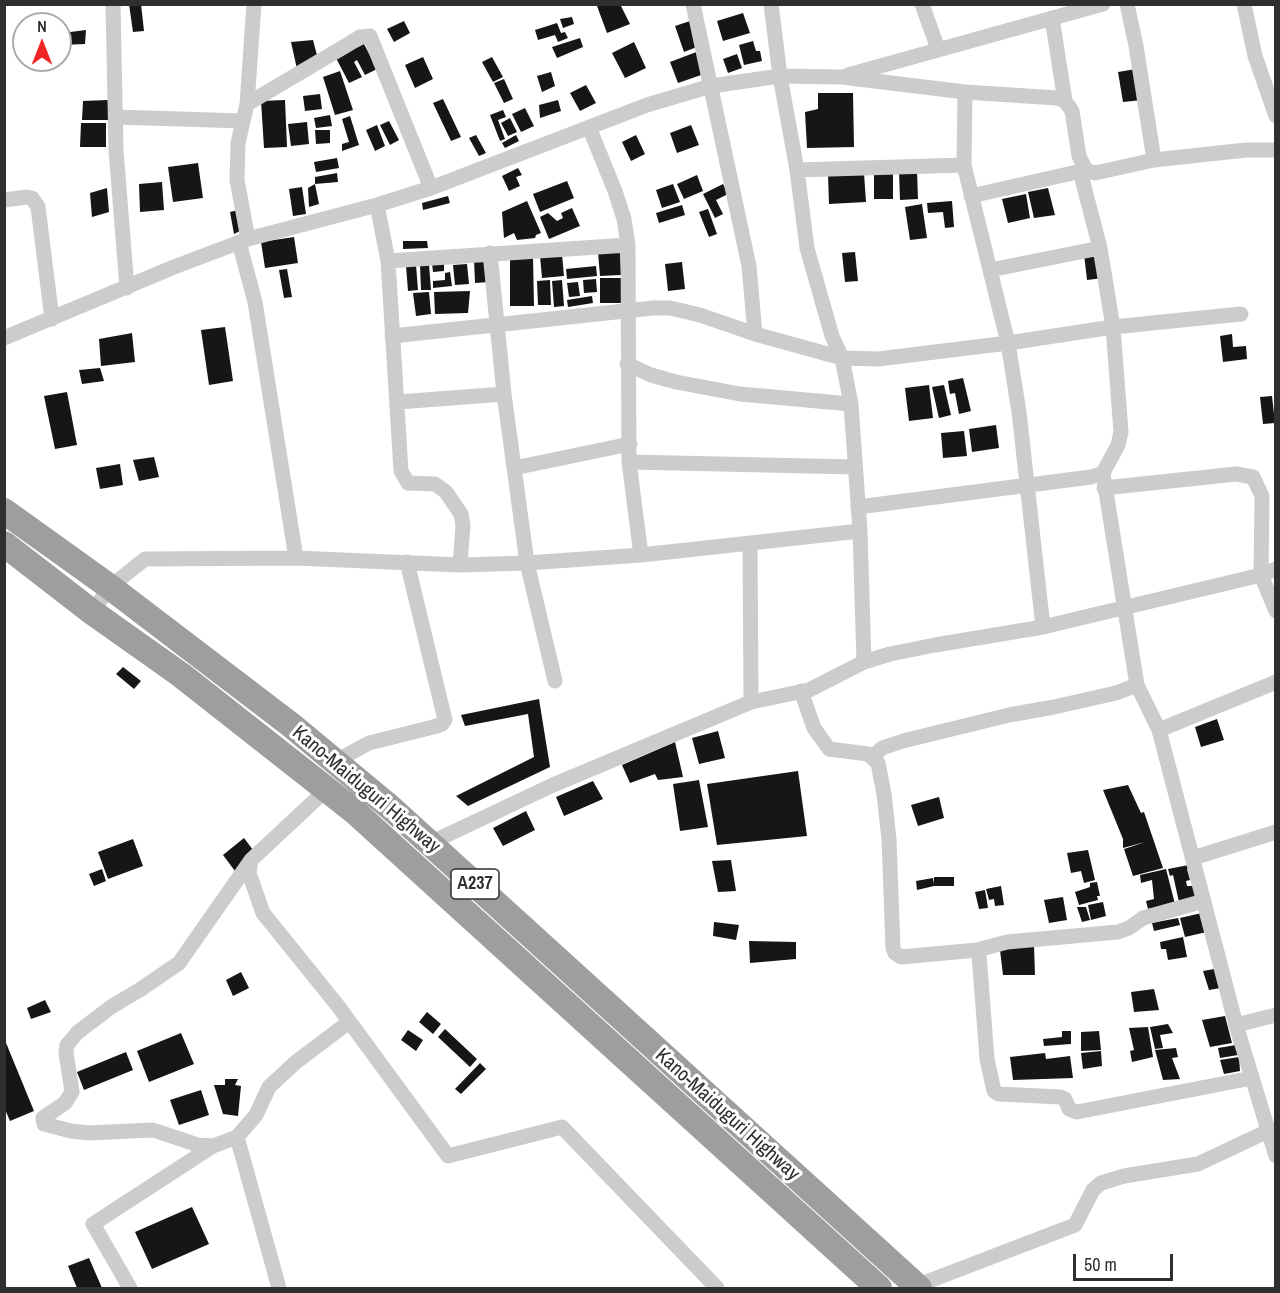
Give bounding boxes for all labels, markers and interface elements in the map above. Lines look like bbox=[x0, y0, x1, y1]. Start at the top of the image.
north arrow bbox=[12, 12, 72, 72]
text: N bbox=[37, 15, 47, 37]
street label: Kano-Maiduguri Highway bbox=[287, 721, 445, 859]
road number: A237 bbox=[451, 869, 499, 899]
street label: Kano-Maiduguri Highway bbox=[650, 1044, 804, 1186]
scale bar bbox=[1076, 1242, 1176, 1280]
text: 50 m bbox=[1084, 1252, 1117, 1277]

